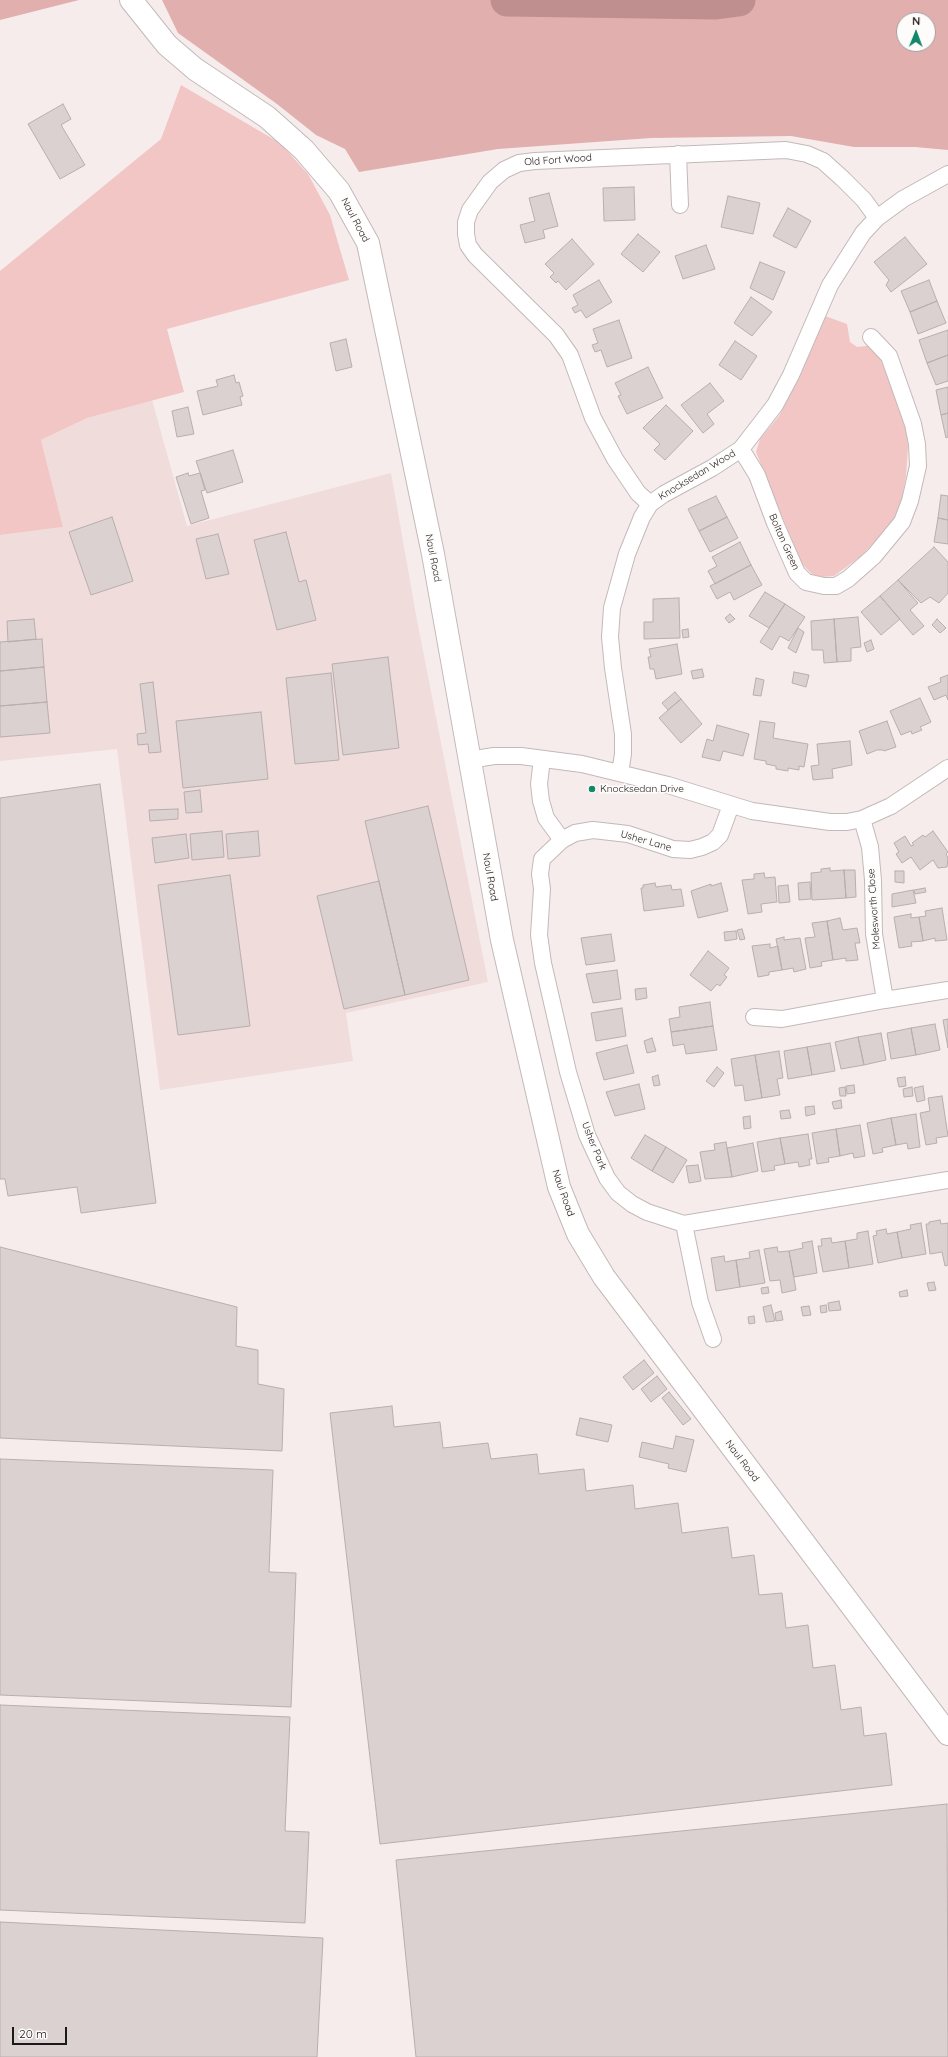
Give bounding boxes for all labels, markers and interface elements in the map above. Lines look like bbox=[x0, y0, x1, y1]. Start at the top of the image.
north arrow bbox=[896, 12, 936, 52]
text: N bbox=[912, 14, 920, 28]
street label: Old Fort Wood bbox=[524, 152, 592, 168]
street label: Naul Road bbox=[338, 196, 372, 244]
street label: Knocksedan Wood bbox=[656, 447, 738, 503]
street label: Boltan Green bbox=[766, 512, 802, 572]
street label: Naul Road bbox=[422, 533, 444, 583]
place label: Knocksedan Drive bbox=[600, 783, 684, 795]
marker: Knocksedan Drive bbox=[587, 784, 597, 794]
street label: Usher Lane bbox=[619, 828, 673, 854]
street label: Naul Road bbox=[480, 852, 500, 902]
street label: Molesworth Close bbox=[865, 868, 883, 950]
street label: Usher Park bbox=[579, 1120, 609, 1172]
street label: Naul Road bbox=[549, 1168, 577, 1218]
street label: Naul Road bbox=[723, 1438, 761, 1484]
scale bar bbox=[14, 2019, 69, 2045]
text: 20 m bbox=[19, 2026, 47, 2041]

